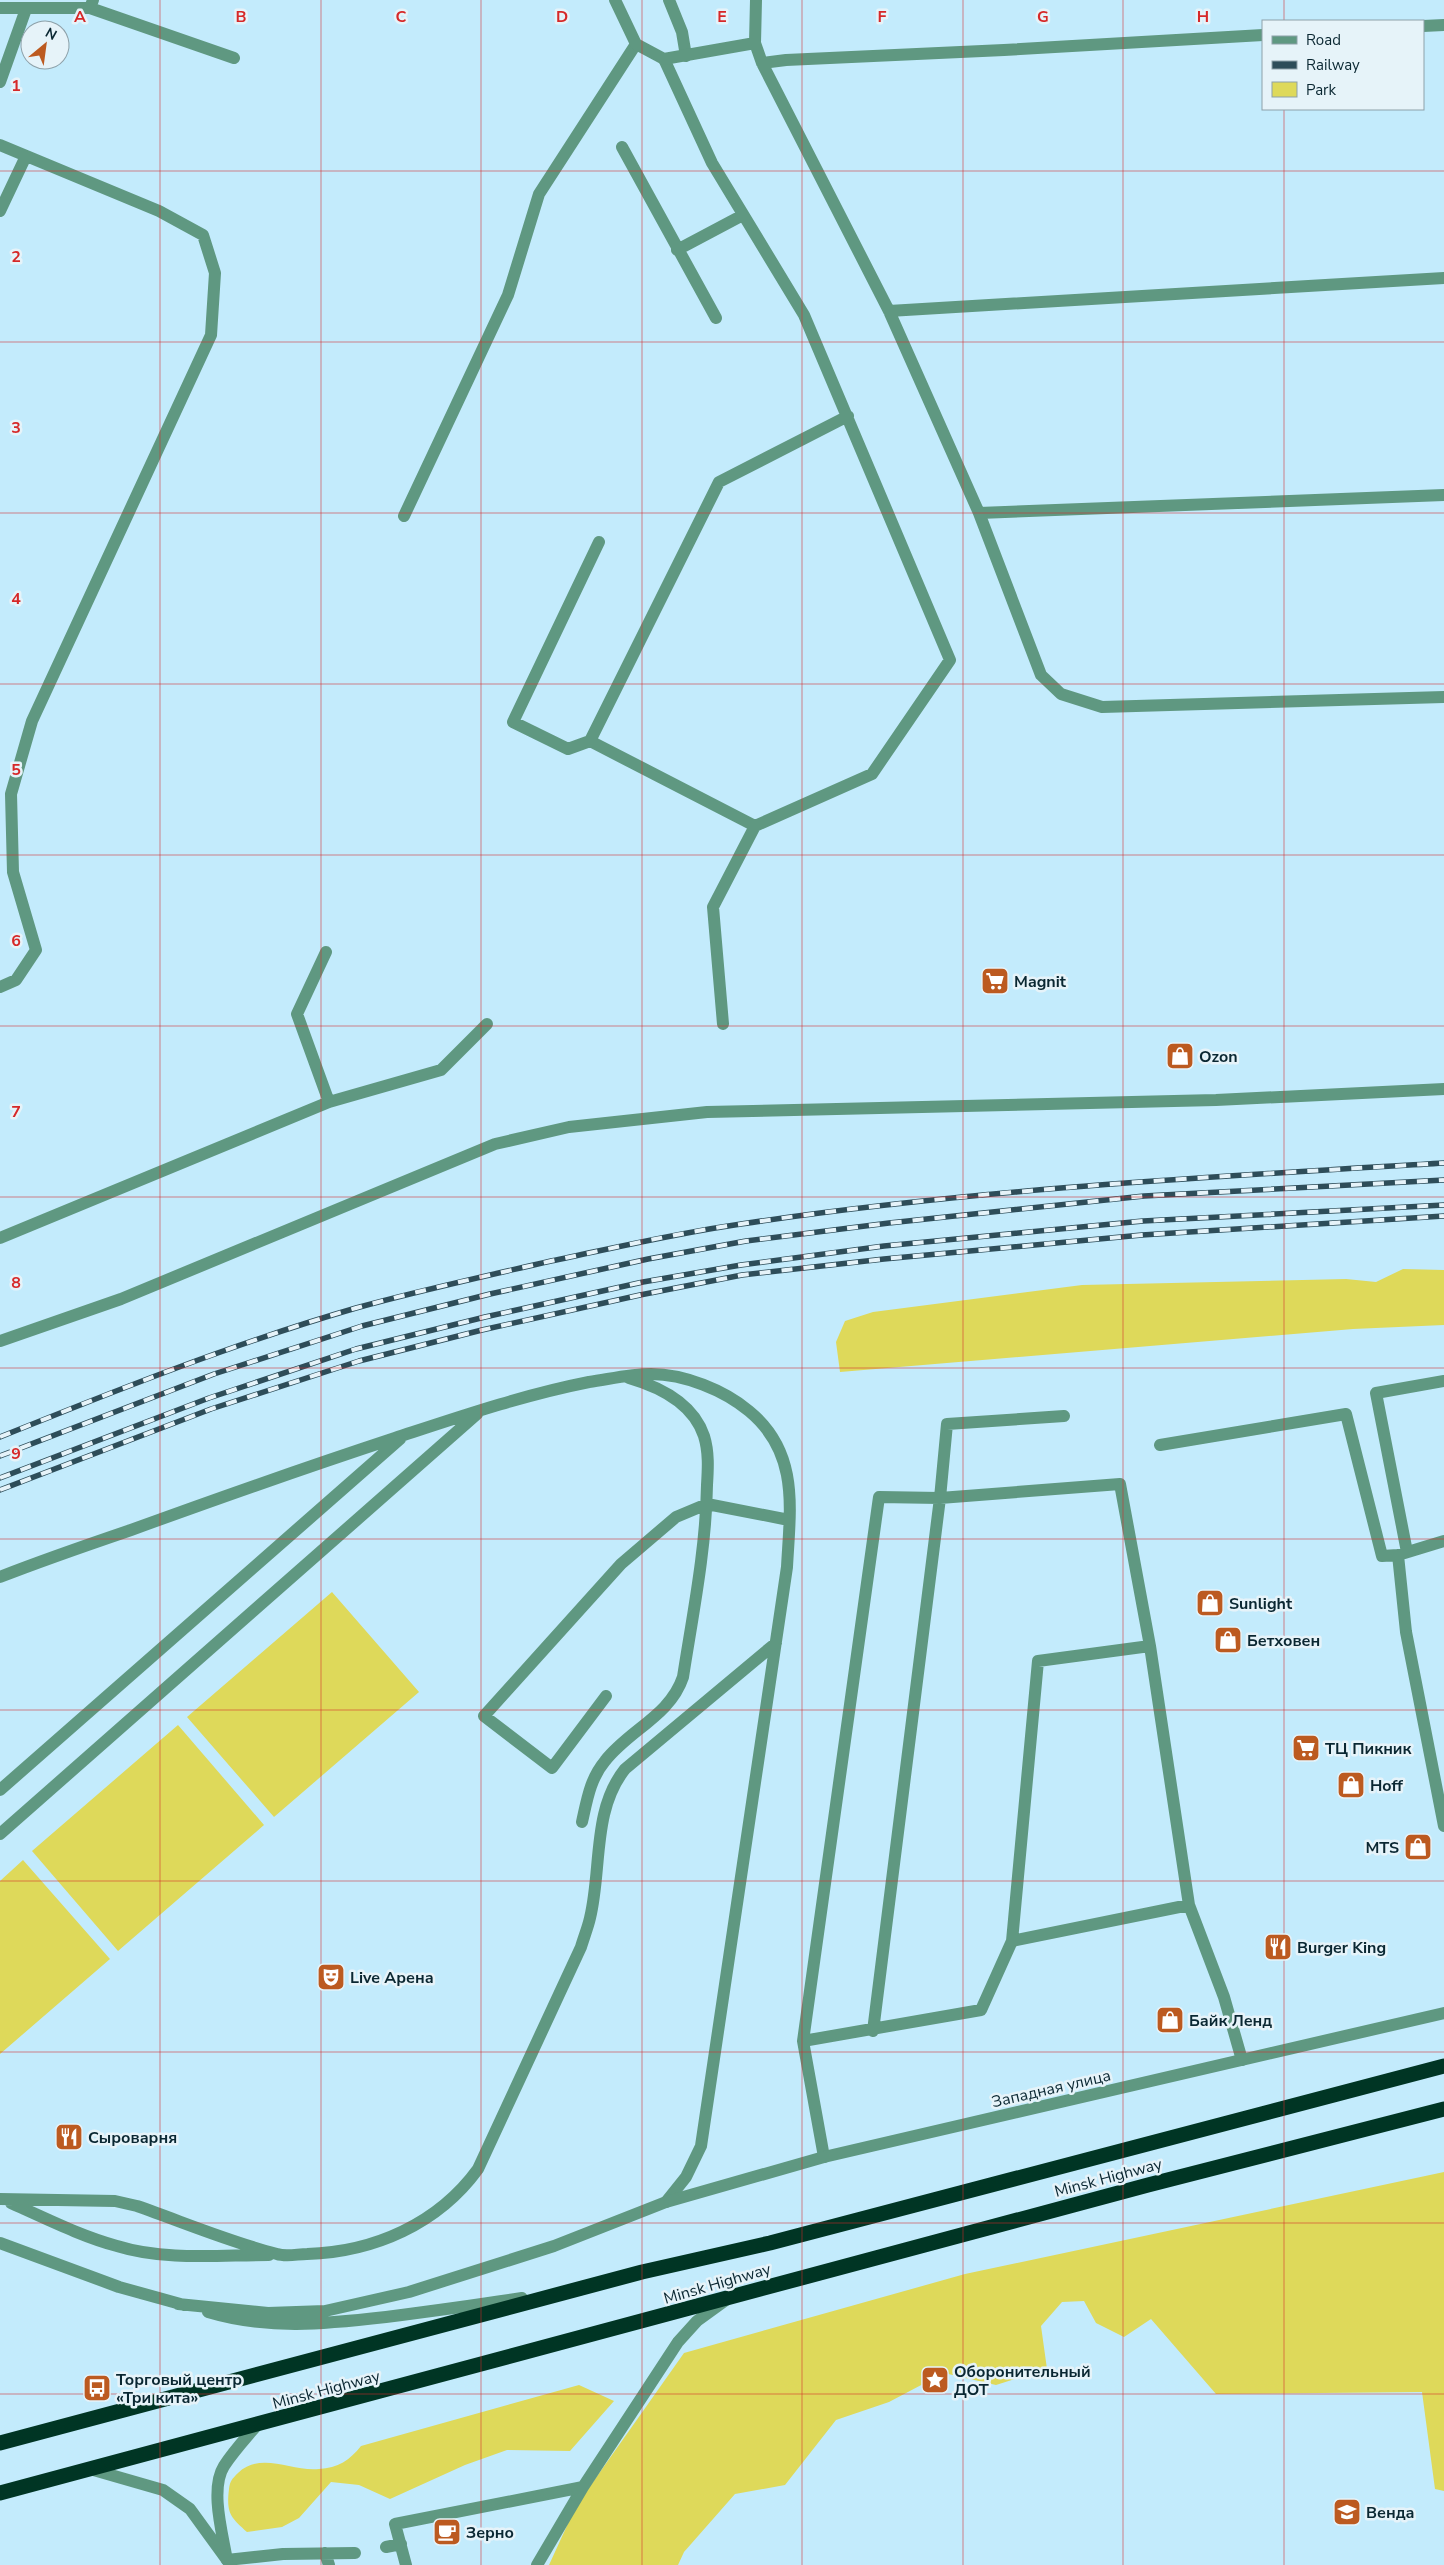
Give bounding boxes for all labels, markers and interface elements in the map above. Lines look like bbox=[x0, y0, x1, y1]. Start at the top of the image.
text: A bbox=[74, 6, 86, 28]
text: B bbox=[235, 6, 247, 28]
text: C bbox=[396, 6, 407, 28]
text: D bbox=[556, 6, 568, 28]
text: E bbox=[717, 6, 727, 28]
text: F bbox=[878, 6, 887, 28]
text: G bbox=[1037, 6, 1049, 28]
text: H bbox=[1197, 6, 1209, 28]
north arrow bbox=[20, 20, 70, 70]
legend bbox=[1262, 20, 1424, 110]
text: N bbox=[42, 23, 60, 45]
text: Road bbox=[1306, 30, 1341, 50]
text: Railway bbox=[1306, 55, 1360, 75]
text: 1 bbox=[11, 75, 21, 97]
text: Park bbox=[1306, 80, 1336, 100]
text: 2 bbox=[11, 246, 21, 268]
text: 3 bbox=[11, 417, 21, 439]
text: 4 bbox=[11, 588, 21, 610]
text: 5 bbox=[11, 759, 21, 781]
text: 6 bbox=[11, 930, 21, 952]
supermarket icon: Magnit bbox=[980, 966, 1010, 996]
place label: Magnit bbox=[1014, 971, 1067, 993]
shop icon: Ozon bbox=[1165, 1041, 1195, 1071]
place label: Ozon bbox=[1199, 1046, 1238, 1068]
text: 7 bbox=[11, 1101, 21, 1123]
text: 8 bbox=[11, 1272, 21, 1294]
text: 9 bbox=[11, 1443, 21, 1465]
shop icon: Sunlight bbox=[1195, 1588, 1225, 1618]
place label: Sunlight bbox=[1229, 1593, 1293, 1615]
shop icon: Бетховен bbox=[1213, 1625, 1243, 1655]
place label: Бетховен bbox=[1247, 1630, 1320, 1652]
supermarket icon: ТЦ Пикник bbox=[1291, 1733, 1321, 1763]
place label: ТЦ Пикник bbox=[1325, 1738, 1413, 1760]
shop icon: Hoff bbox=[1336, 1770, 1366, 1800]
place label: Hoff bbox=[1370, 1775, 1404, 1797]
shop icon: MTS bbox=[1403, 1832, 1433, 1862]
place label: MTS bbox=[1365, 1837, 1399, 1859]
restaurant icon: Burger King bbox=[1263, 1932, 1293, 1962]
place label: Burger King bbox=[1297, 1937, 1386, 1959]
theatre icon: Live Арена bbox=[316, 1962, 346, 1992]
place label: Live Арена bbox=[350, 1967, 434, 1989]
shop icon: Байк Ленд bbox=[1155, 2005, 1185, 2035]
place label: Байк Ленд bbox=[1189, 2010, 1272, 2032]
street label: Западная улица bbox=[989, 2065, 1113, 2113]
restaurant icon: Сыроварня bbox=[54, 2122, 84, 2152]
place label: Сыроварня bbox=[88, 2127, 177, 2149]
street label: Minsk Highway bbox=[1052, 2153, 1165, 2203]
street label: Minsk Highway bbox=[661, 2258, 774, 2310]
place label: Оборонительный ДОТ bbox=[954, 2361, 1091, 2401]
street label: Minsk Highway bbox=[270, 2365, 383, 2415]
place icon: Оборонительный ДОТ bbox=[920, 2365, 950, 2395]
place label: Торговый центр «Три кита» bbox=[116, 2369, 242, 2409]
bus stop icon: Торговый центр «Три кита» bbox=[82, 2373, 112, 2403]
school or university icon: Венда bbox=[1332, 2497, 1362, 2527]
place label: Венда bbox=[1366, 2502, 1415, 2524]
cafe icon: Зерно bbox=[432, 2517, 462, 2547]
place label: Зерно bbox=[466, 2522, 514, 2544]

